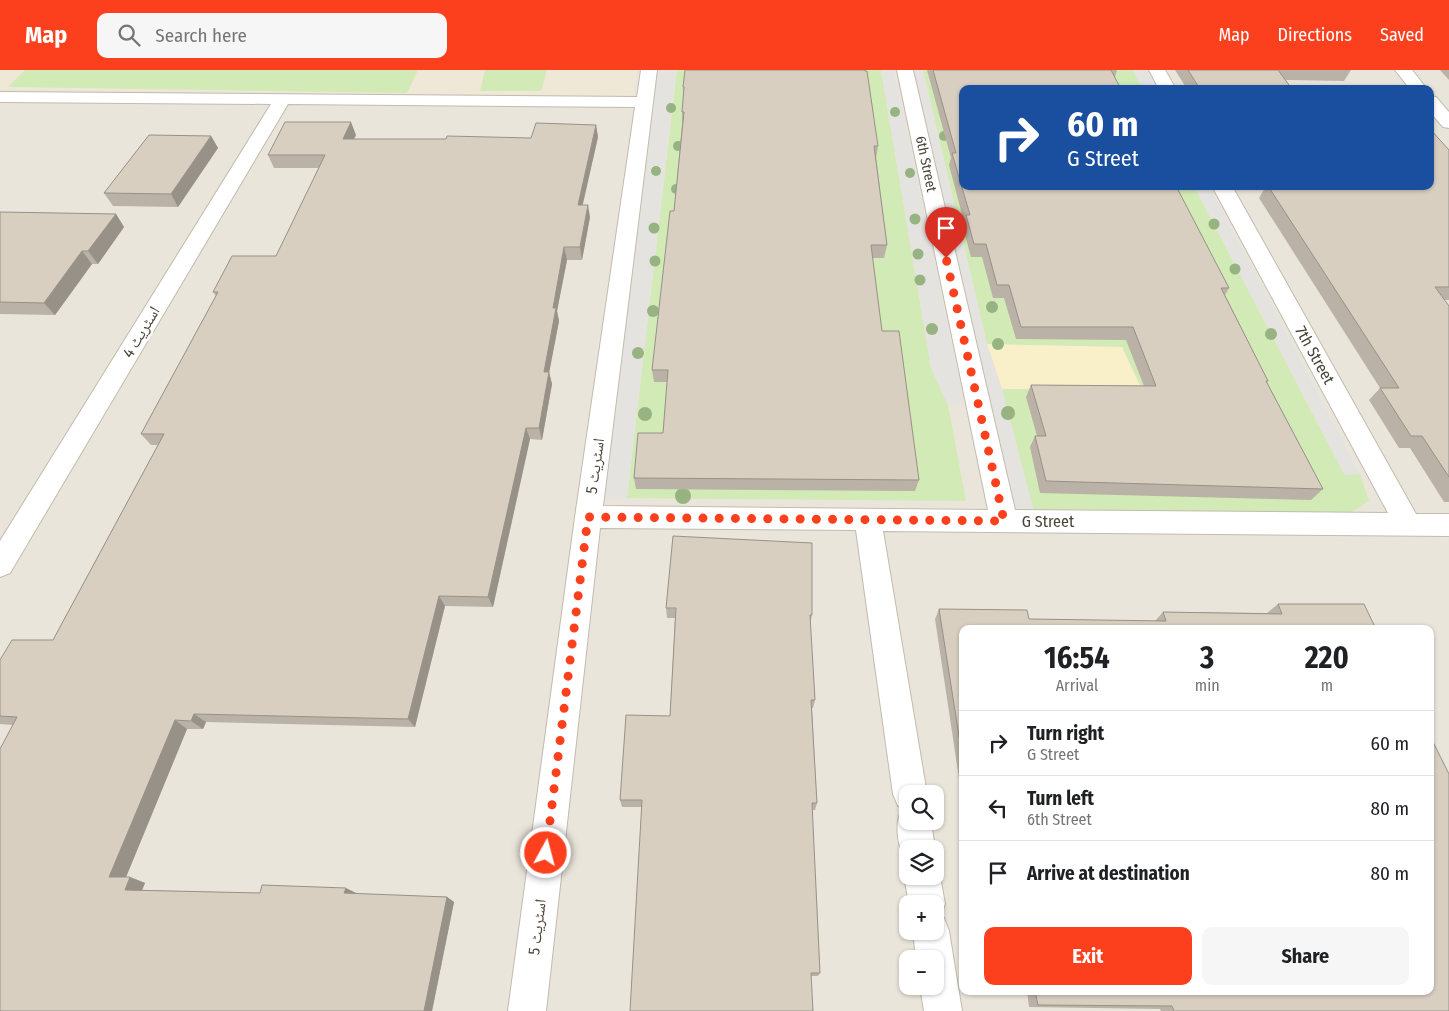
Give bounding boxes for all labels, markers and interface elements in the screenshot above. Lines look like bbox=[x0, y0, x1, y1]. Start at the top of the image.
search box bbox=[97, 13, 447, 58]
text: Map bbox=[25, 21, 67, 49]
icon: search bbox=[115, 21, 143, 49]
text: Search here bbox=[155, 24, 247, 47]
text: Map bbox=[1218, 24, 1250, 46]
text: Directions bbox=[1278, 24, 1352, 46]
text: Saved bbox=[1380, 24, 1424, 46]
text: 60 m bbox=[1067, 103, 1138, 145]
icon: right bbox=[984, 105, 1049, 170]
street label: 6th Street bbox=[912, 135, 940, 194]
text: G Street bbox=[1067, 145, 1139, 172]
pin bbox=[925, 207, 967, 258]
icon: arrive bbox=[932, 214, 960, 242]
street label: اسٹریٹ 4 bbox=[118, 303, 164, 361]
street label: 7th Street bbox=[1291, 323, 1339, 388]
street label: اسٹریٹ 5 bbox=[582, 437, 608, 495]
street label: G Street bbox=[1022, 512, 1075, 531]
text: 16:54 bbox=[1044, 640, 1110, 676]
text: 3 bbox=[1200, 640, 1214, 676]
text: 220 bbox=[1305, 640, 1349, 676]
text: Arrival bbox=[1056, 676, 1098, 695]
text: min bbox=[1195, 676, 1220, 695]
text: m bbox=[1321, 676, 1333, 695]
text: Turn right bbox=[1027, 722, 1104, 745]
icon: right bbox=[984, 729, 1012, 757]
text: 60 m bbox=[1371, 732, 1409, 755]
text: G Street bbox=[1027, 745, 1079, 764]
map controls bbox=[899, 785, 944, 995]
button: search bbox=[899, 785, 944, 830]
text: Turn left bbox=[1027, 787, 1094, 810]
icon: left bbox=[984, 794, 1012, 822]
text: 80 m bbox=[1371, 797, 1409, 820]
text: 6th Street bbox=[1027, 810, 1092, 829]
position arrow bbox=[519, 826, 571, 878]
button: layers bbox=[899, 840, 944, 885]
icon: arrive bbox=[984, 859, 1012, 887]
text: Arrive at destination bbox=[1027, 862, 1190, 885]
text: 80 m bbox=[1371, 862, 1409, 885]
button: + bbox=[899, 895, 944, 940]
street label: اسٹریٹ 5 bbox=[524, 898, 550, 956]
button: Exit bbox=[984, 927, 1192, 985]
button: Share bbox=[1202, 927, 1409, 985]
button: − bbox=[899, 950, 944, 995]

